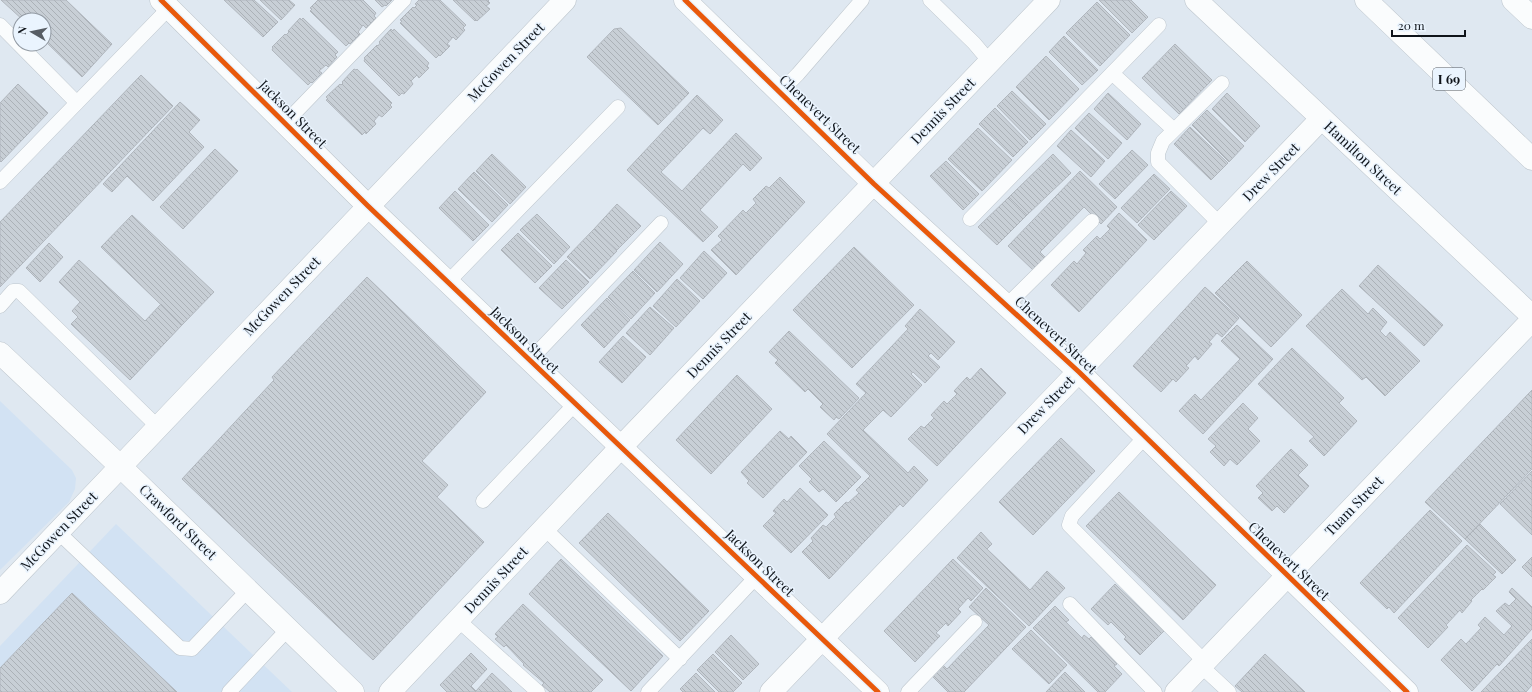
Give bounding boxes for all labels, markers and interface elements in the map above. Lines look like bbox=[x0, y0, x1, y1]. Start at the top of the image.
north arrow bbox=[12, 12, 52, 52]
scale bar bbox=[1392, 12, 1465, 38]
street label: McGowen Street bbox=[463, 17, 549, 105]
text: 20 m bbox=[1398, 17, 1425, 33]
text: N bbox=[14, 25, 30, 35]
road number: I 69 bbox=[1433, 68, 1465, 90]
street label: Chenevert Street bbox=[776, 70, 866, 158]
street label: Dennis Street bbox=[906, 73, 980, 148]
street label: Jackson Street bbox=[254, 75, 332, 153]
street label: Hamilton Street bbox=[1320, 117, 1407, 199]
street label: Drew Street bbox=[1238, 137, 1304, 205]
street label: McGowen Street bbox=[239, 251, 325, 339]
street label: Chenevert Street bbox=[1011, 291, 1102, 378]
street label: Jackson Street bbox=[486, 301, 565, 378]
street label: Dennis Street bbox=[682, 307, 756, 382]
street label: Drew Street bbox=[1013, 370, 1079, 438]
street label: Tuam Street bbox=[1320, 471, 1388, 540]
street label: Crawford Street bbox=[136, 480, 222, 564]
street label: McGowen Street bbox=[16, 486, 102, 574]
street label: Chenevert Street bbox=[1245, 517, 1335, 605]
street label: Jackson Street bbox=[721, 524, 800, 601]
street label: Dennis Street bbox=[460, 541, 532, 617]

